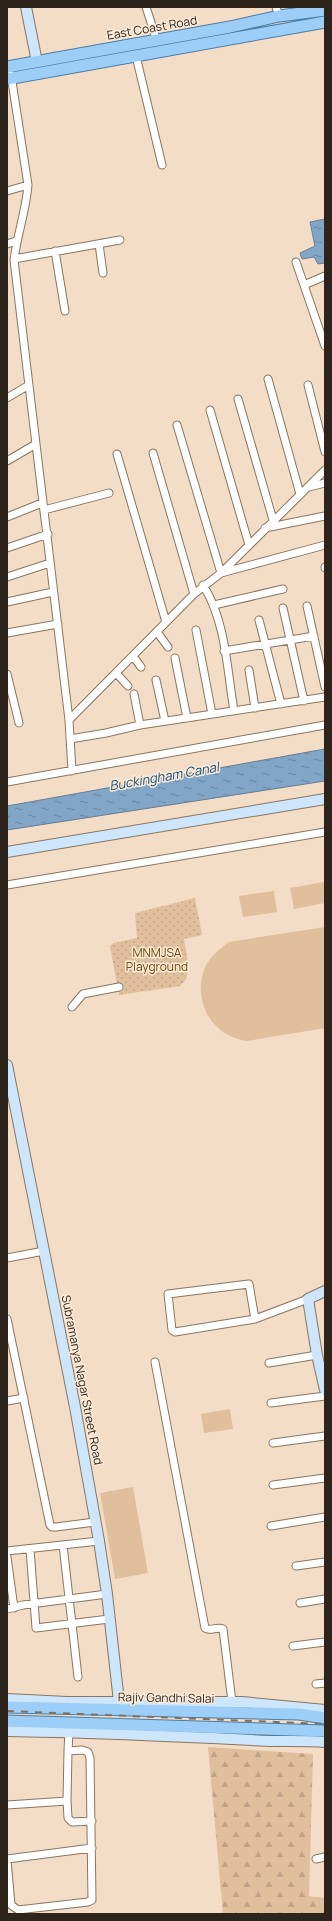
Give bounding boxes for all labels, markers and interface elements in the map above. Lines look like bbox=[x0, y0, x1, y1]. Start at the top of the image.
street label: East Coast Road bbox=[105, 11, 198, 44]
water label: Buckingham Canal bbox=[108, 757, 222, 794]
park label: MNMJSA Playground bbox=[126, 944, 188, 975]
street label: Subramanya Nagar Street Road bbox=[58, 1294, 107, 1466]
street label: Rajiv Gandhi Salai bbox=[118, 1688, 214, 1707]

